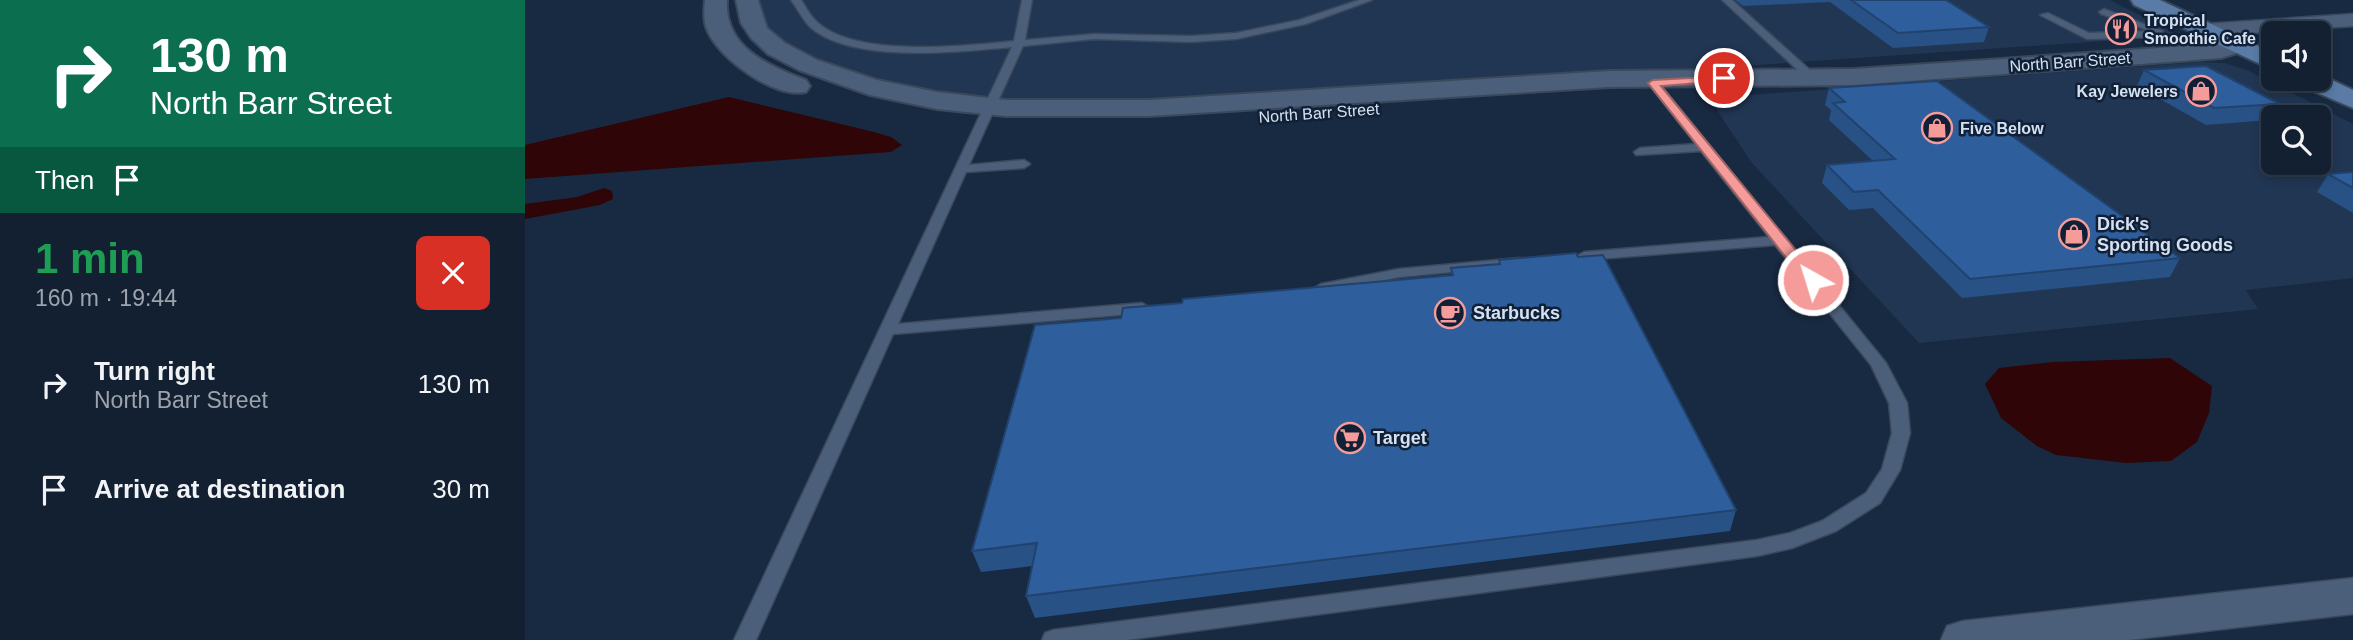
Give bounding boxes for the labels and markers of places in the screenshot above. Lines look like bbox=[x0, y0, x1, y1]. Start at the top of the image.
restaurant icon: Tropical Smoothie Cafe bbox=[2104, 12, 2138, 46]
place label: Tropical Smoothie Cafe bbox=[2144, 12, 2256, 47]
pin bbox=[1694, 48, 1754, 108]
shop icon: Kay Jewelers bbox=[2184, 74, 2218, 108]
place label: Kay Jewelers bbox=[2077, 83, 2178, 100]
shop icon: Five Below bbox=[1920, 111, 1954, 145]
place label: Five Below bbox=[1960, 120, 2044, 137]
place label: Dick's Sporting Goods bbox=[2097, 214, 2233, 255]
shop icon: Dick's Sporting Goods bbox=[2057, 217, 2091, 251]
cafe icon: Starbucks bbox=[1433, 296, 1467, 330]
place label: Starbucks bbox=[1473, 303, 1560, 323]
supermarket icon: Target bbox=[1333, 421, 1367, 455]
place label: Target bbox=[1373, 428, 1427, 448]

